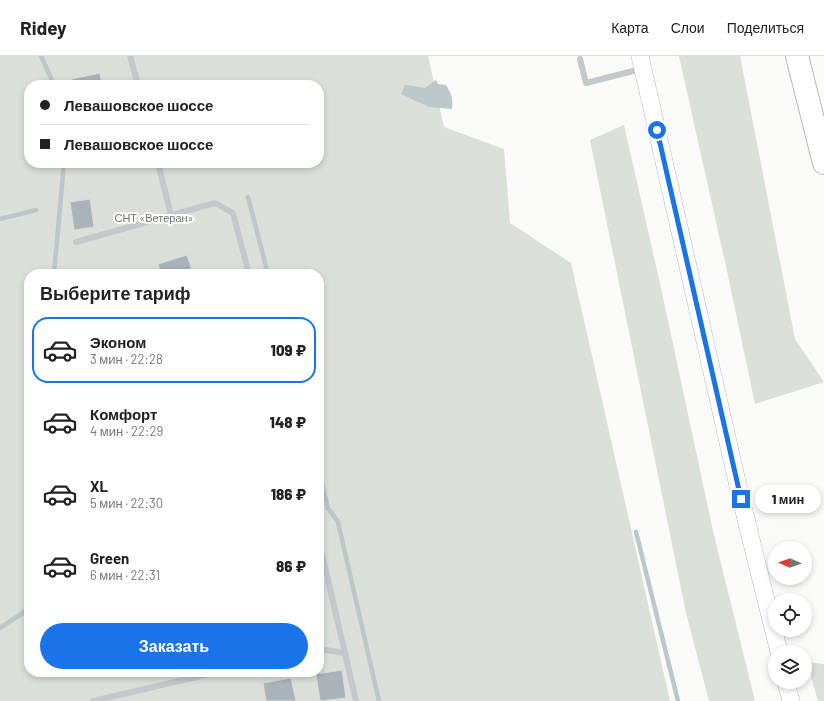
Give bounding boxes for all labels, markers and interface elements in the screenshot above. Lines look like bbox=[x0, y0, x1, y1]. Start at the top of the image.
text: Ridey bbox=[20, 16, 67, 39]
text: Карта bbox=[611, 19, 649, 36]
text: Слои bbox=[671, 19, 705, 36]
text: Поделиться bbox=[727, 19, 804, 36]
text: Левашовское шоссе bbox=[64, 96, 213, 114]
route start bbox=[648, 121, 666, 139]
text: Левашовское шоссе bbox=[64, 135, 213, 153]
park label: СНТ «Ветеран» bbox=[114, 211, 194, 224]
text: Выберите тариф bbox=[40, 282, 191, 304]
icon: car bbox=[42, 332, 78, 368]
text: Эконом bbox=[90, 333, 146, 351]
text: 109 ₽ bbox=[271, 341, 306, 359]
text: 3 мин · 22:28 bbox=[90, 351, 163, 367]
icon: car bbox=[42, 404, 78, 440]
text: Комфорт bbox=[90, 405, 157, 423]
text: 148 ₽ bbox=[270, 413, 306, 431]
text: 4 мин · 22:29 bbox=[90, 423, 163, 439]
icon: car bbox=[42, 476, 78, 512]
text: XL bbox=[90, 477, 108, 495]
text: 186 ₽ bbox=[271, 485, 306, 503]
callout: 1 мин bbox=[755, 485, 821, 513]
route end bbox=[732, 490, 750, 508]
text: 1 мин bbox=[772, 491, 804, 507]
text: 5 мин · 22:30 bbox=[90, 495, 163, 511]
north arrow bbox=[768, 541, 812, 585]
map controls bbox=[768, 541, 812, 689]
icon: car bbox=[42, 548, 78, 584]
text: Green bbox=[90, 549, 129, 567]
text: 86 ₽ bbox=[276, 557, 306, 575]
text: 6 мин · 22:31 bbox=[90, 567, 160, 583]
button: locate bbox=[768, 593, 812, 637]
button: Заказать bbox=[40, 623, 308, 669]
button: layers bbox=[768, 645, 812, 689]

